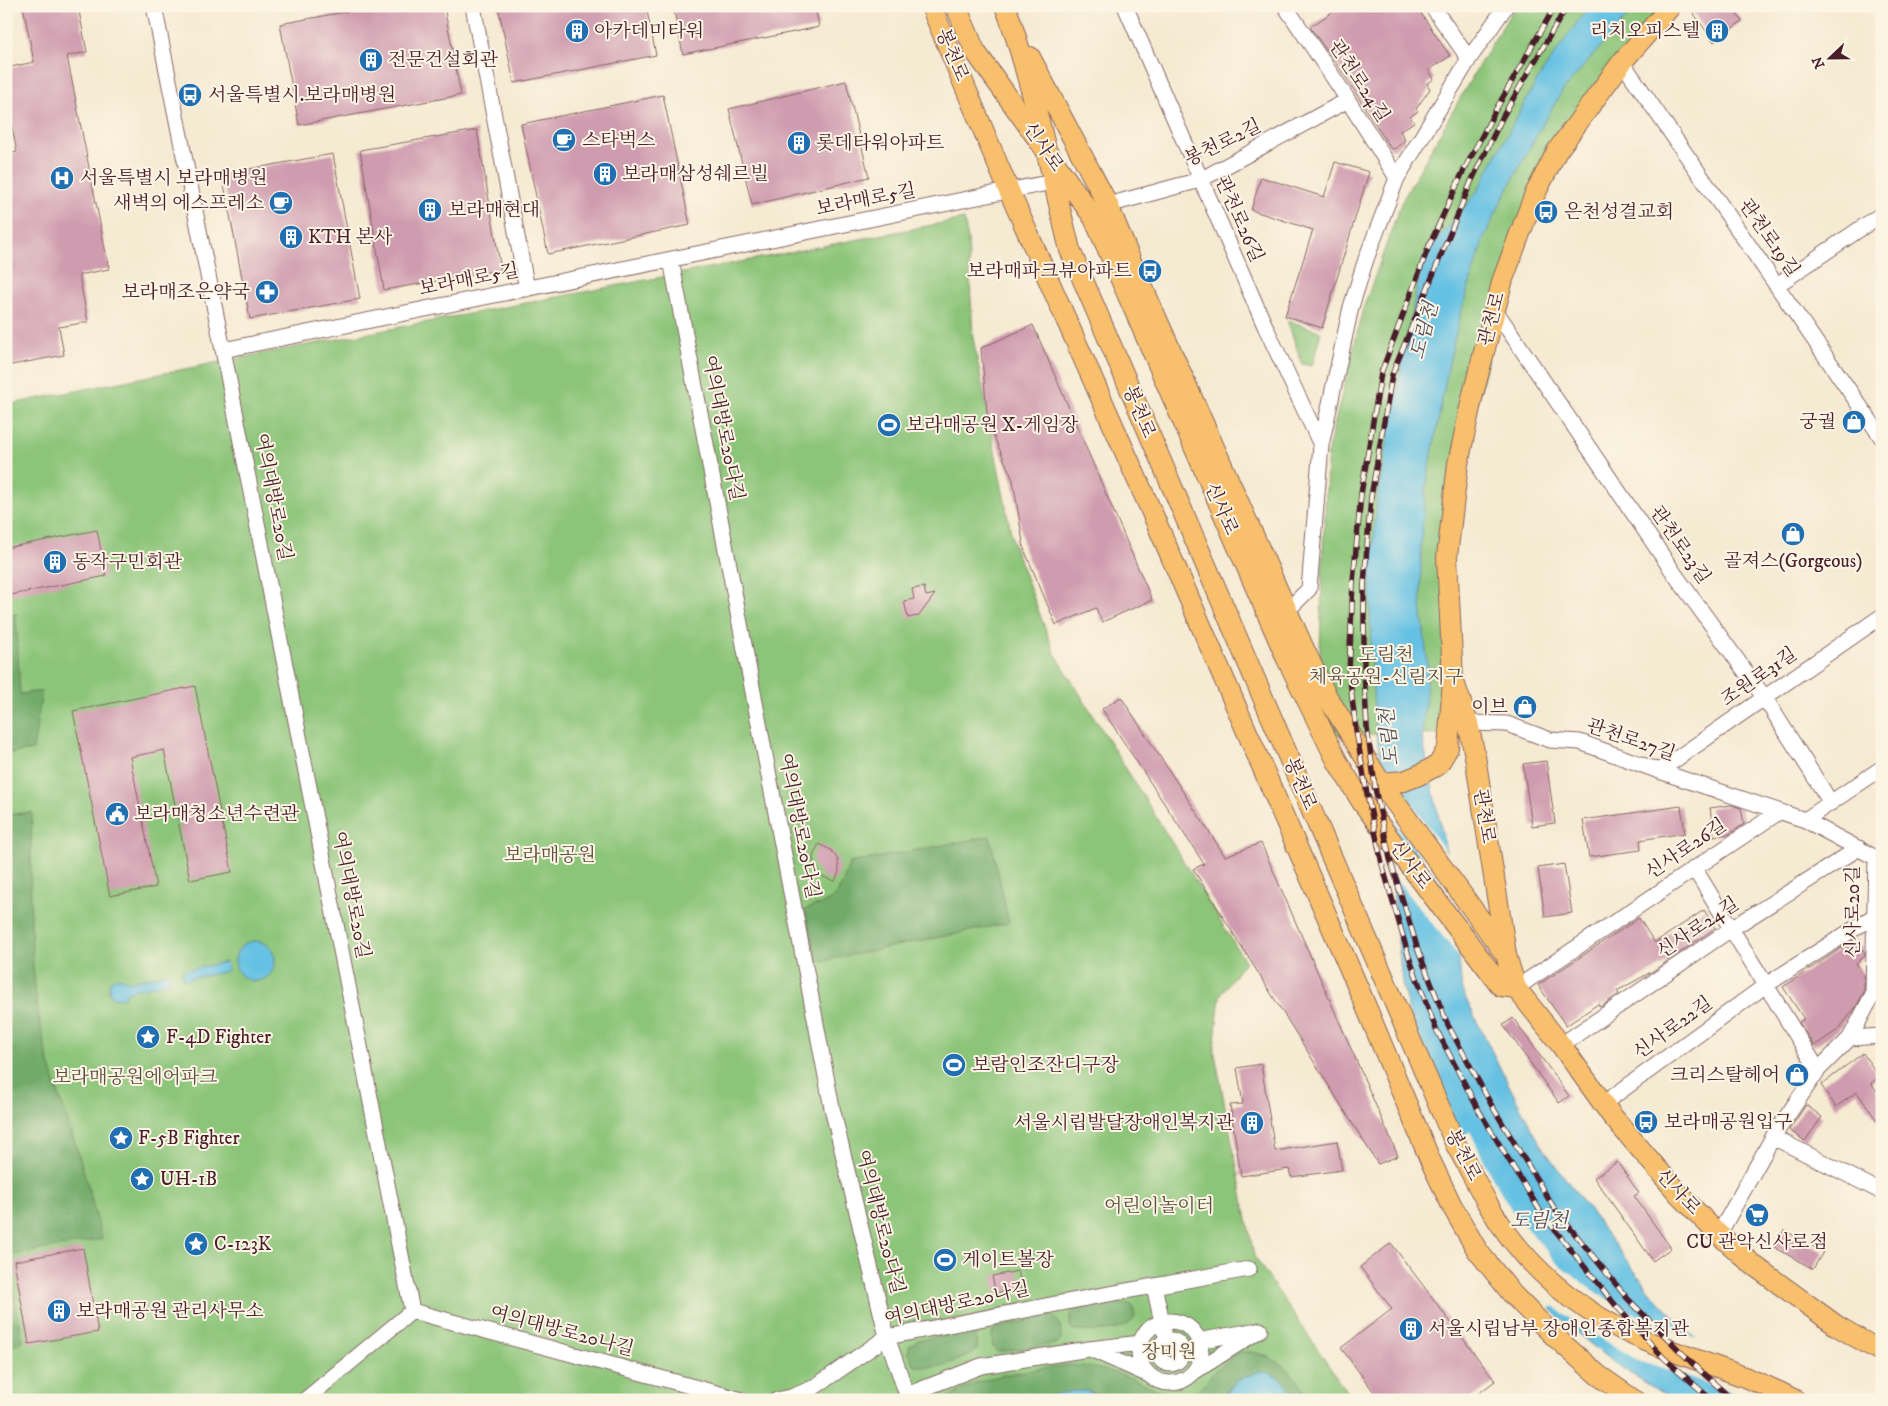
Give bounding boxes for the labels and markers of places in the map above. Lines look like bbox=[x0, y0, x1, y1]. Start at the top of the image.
building icon: 아카데미타워 bbox=[564, 18, 590, 44]
building icon: 리치오피스텔 bbox=[1704, 18, 1730, 44]
place label: 아카데미타워 bbox=[594, 20, 704, 43]
place label: 리치오피스텔 bbox=[1590, 20, 1700, 43]
building icon: 전문건설회관 bbox=[358, 47, 384, 73]
place label: 전문건설회관 bbox=[388, 49, 499, 72]
bus stop icon: 서울특별시.보라매병원 bbox=[177, 82, 203, 108]
place label: 서울특별시.보라매병원 bbox=[208, 84, 396, 107]
cafe icon: 스타벅스 bbox=[551, 127, 577, 153]
place label: 스타벅스 bbox=[582, 129, 655, 152]
building icon: 롯데타워아파트 bbox=[786, 130, 812, 156]
place label: 롯데타워아파트 bbox=[816, 132, 944, 155]
building icon: 보라매삼성쉐르빌 bbox=[592, 161, 618, 187]
place label: 보라매삼성쉐르빌 bbox=[622, 163, 769, 186]
hospital icon: 서울특별시 보라매병원 bbox=[49, 165, 75, 191]
place label: 서울특별시 보라매병원 bbox=[80, 167, 268, 190]
cafe icon: 새벽의 에스프레소 bbox=[268, 190, 294, 216]
place label: 새벽의 에스프레소 bbox=[113, 192, 264, 215]
building icon: 보라매현대 bbox=[417, 197, 443, 223]
place label: 보라매현대 bbox=[448, 199, 540, 222]
bus stop icon: 은천성결교회 bbox=[1533, 199, 1559, 225]
place label: 은천성결교회 bbox=[1564, 201, 1674, 224]
building icon: KTH 본사 bbox=[278, 224, 304, 250]
place label: KTH 본사 bbox=[308, 226, 393, 249]
bus stop icon: 보라매파크뷰아파트 bbox=[1137, 258, 1163, 284]
place label: 보라매파크뷰아파트 bbox=[967, 260, 1132, 283]
pharmacy icon: 보라매조은약국 bbox=[254, 279, 280, 305]
place label: 보라매조은약국 bbox=[122, 281, 250, 304]
shop icon: 궁궐 bbox=[1841, 409, 1867, 435]
place label: 궁궐 bbox=[1799, 411, 1836, 434]
sports icon: 보라매공원 X-게임장 bbox=[876, 412, 902, 438]
place label: 보라매공원 X-게임장 bbox=[906, 414, 1079, 437]
shop icon: 골져스(Gorgeous) bbox=[1780, 521, 1806, 547]
building icon: 동작구민회관 bbox=[42, 549, 68, 575]
place label: 골져스(Gorgeous) bbox=[1723, 550, 1863, 573]
place label: 동작구민회관 bbox=[72, 551, 183, 574]
shop icon: 이브 bbox=[1512, 694, 1538, 720]
place label: 이브 bbox=[1471, 696, 1508, 719]
public building icon: 보라매청소년수련관 bbox=[104, 801, 130, 827]
place label: 보라매청소년수련관 bbox=[134, 803, 300, 826]
place icon: F-4D Fighter bbox=[135, 1024, 161, 1050]
place label: F-4D Fighter bbox=[166, 1026, 271, 1049]
sports icon: 보람인조잔디구장 bbox=[941, 1052, 967, 1078]
place label: 보람인조잔디구장 bbox=[972, 1054, 1119, 1077]
shop icon: 크리스탈헤어 bbox=[1784, 1062, 1810, 1088]
place label: 크리스탈헤어 bbox=[1670, 1064, 1780, 1087]
bus stop icon: 보라매공원입구 bbox=[1633, 1109, 1659, 1135]
building icon: 서울시립발달장애인복지관 bbox=[1239, 1110, 1265, 1136]
place label: 보라매공원입구 bbox=[1664, 1111, 1792, 1134]
place label: 서울시립발달장애인복지관 bbox=[1014, 1112, 1235, 1135]
place icon: F-5B Fighter bbox=[108, 1125, 134, 1151]
place label: F-5B Fighter bbox=[138, 1127, 240, 1150]
place icon: UH-1B bbox=[129, 1166, 155, 1192]
place label: UH-1B bbox=[160, 1168, 217, 1191]
supermarket icon: CU 관악신사로점 bbox=[1744, 1202, 1770, 1228]
place icon: C-123K bbox=[183, 1231, 209, 1257]
place label: CU 관악신사로점 bbox=[1686, 1231, 1828, 1254]
place label: C-123K bbox=[214, 1233, 272, 1256]
sports icon: 게이트볼장 bbox=[932, 1247, 958, 1273]
place label: 게이트볼장 bbox=[962, 1249, 1054, 1272]
building icon: 보라매공원 관리사무소 bbox=[46, 1298, 72, 1324]
place label: 보라매공원 관리사무소 bbox=[76, 1300, 264, 1323]
building icon: 서울시립남부 장애인종합복지관 bbox=[1398, 1316, 1424, 1342]
place label: 서울시립남부 장애인종합복지관 bbox=[1428, 1318, 1690, 1341]

